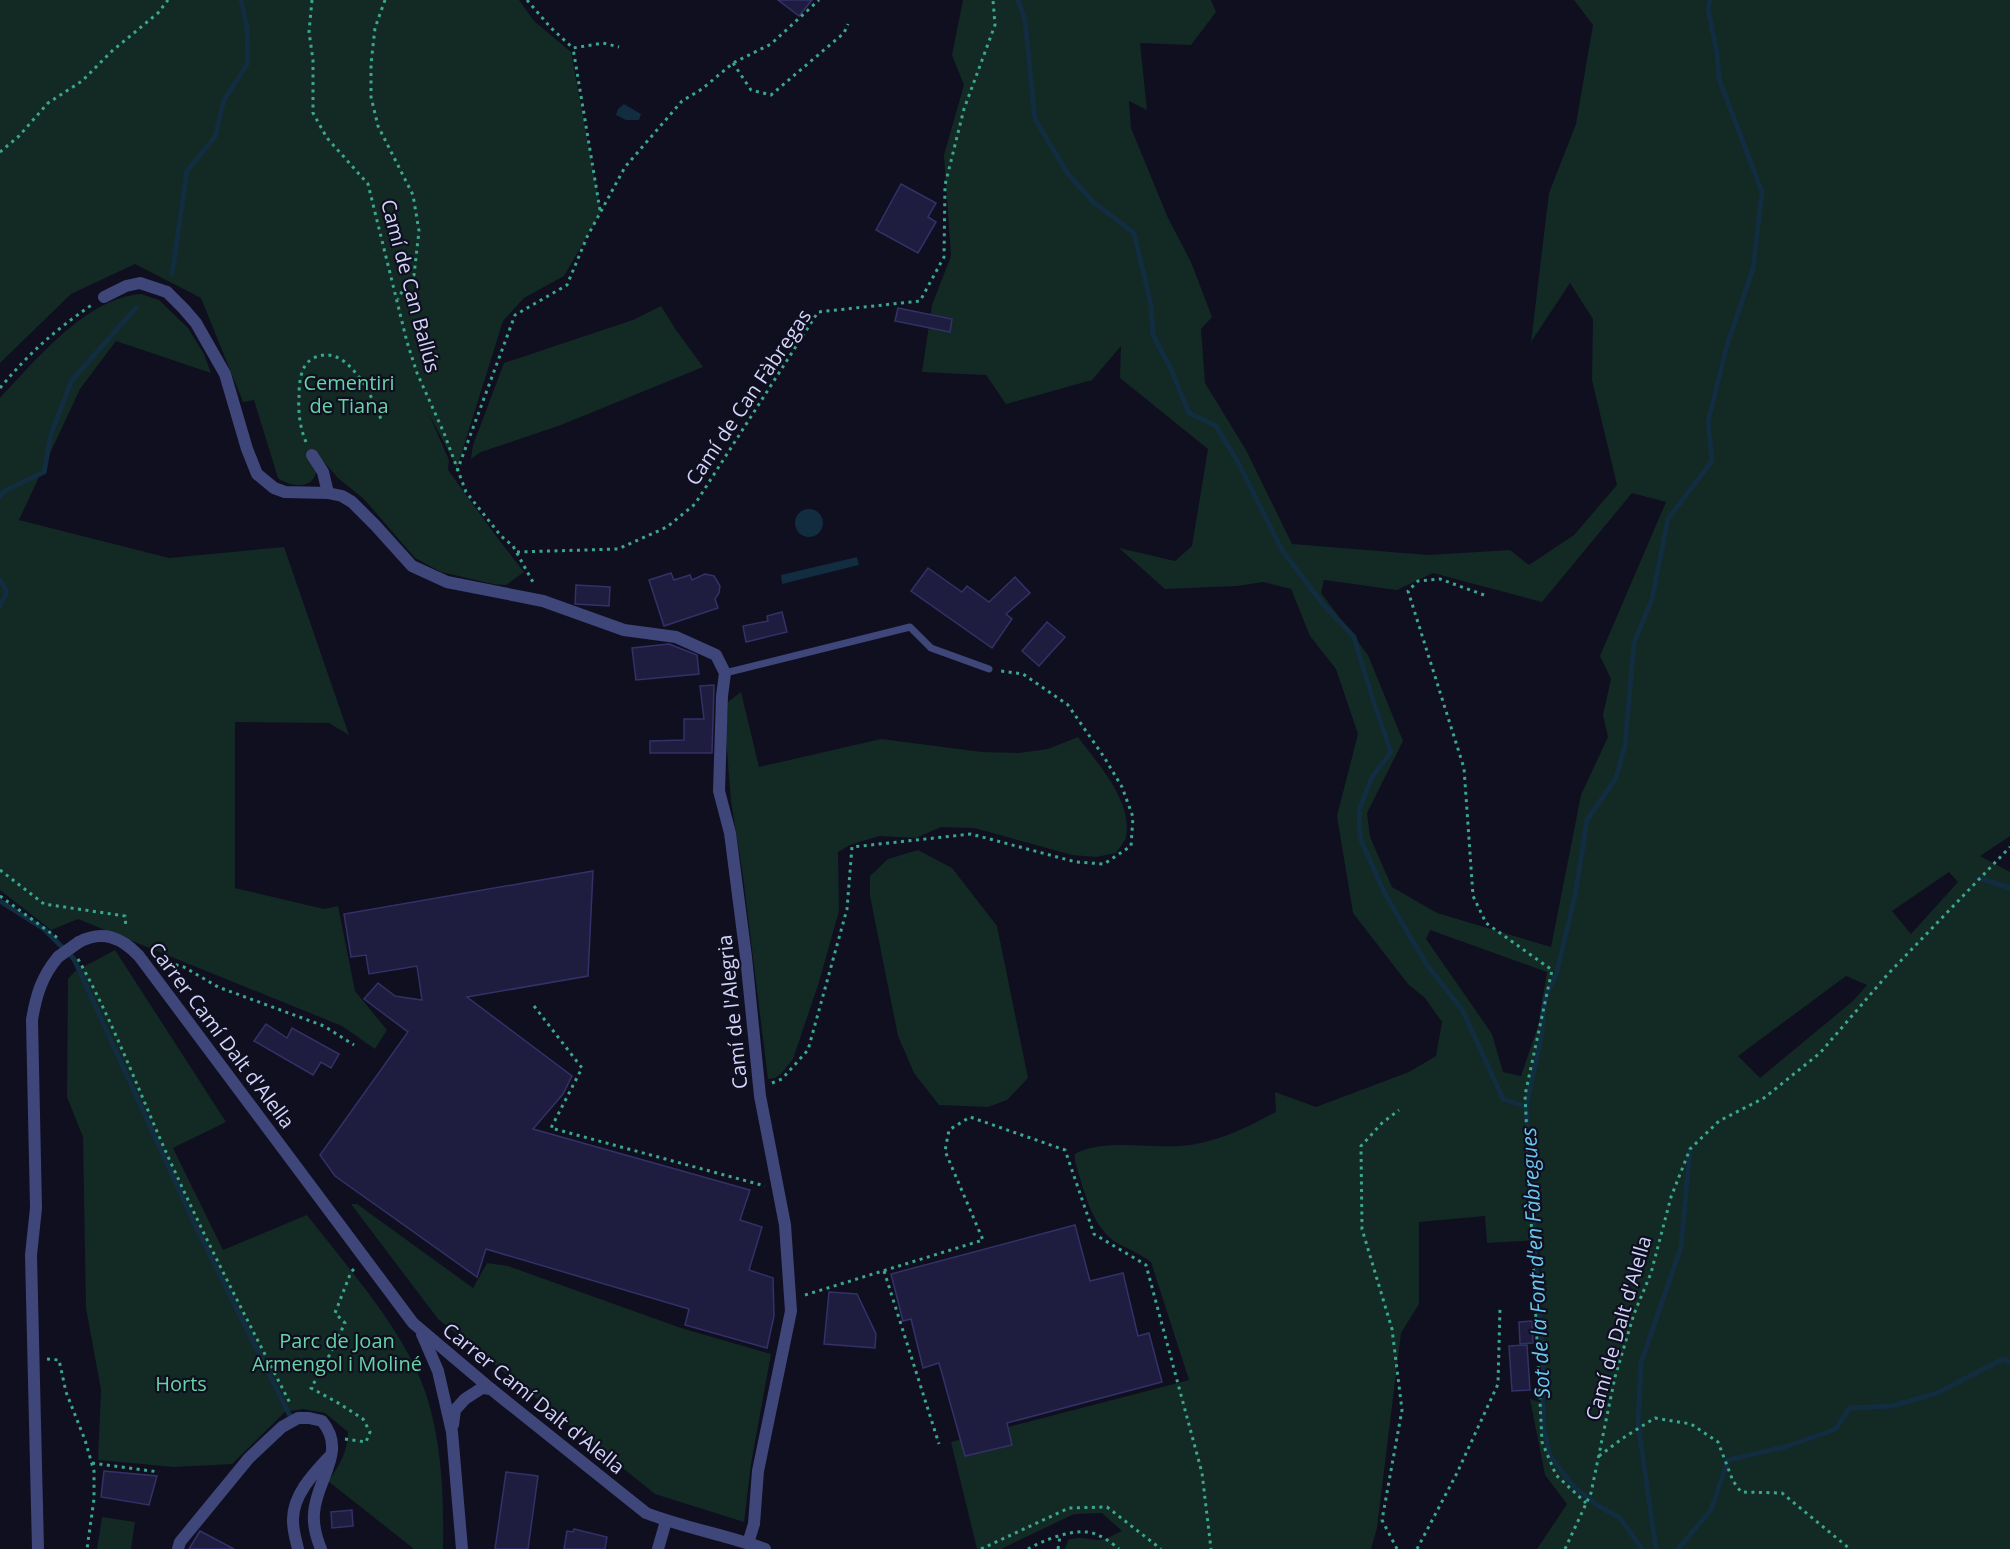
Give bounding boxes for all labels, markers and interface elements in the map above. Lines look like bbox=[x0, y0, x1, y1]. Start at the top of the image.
street label: Camí de Can Ballús bbox=[375, 196, 447, 376]
street label: Camí de Can Fàbregas bbox=[679, 304, 817, 490]
park label: Cementiri de Tiana bbox=[303, 369, 395, 419]
street label: Camí de l'Alegria bbox=[710, 934, 754, 1090]
street label: Carrer Camí Dalt d'Alella bbox=[143, 936, 301, 1134]
water label: Sot de la Font d'en Fàbregues bbox=[1514, 1127, 1556, 1399]
street label: Camí de Dalt d'Alella bbox=[1579, 1233, 1657, 1423]
street label: Carrer Camí Dalt d'Alella bbox=[437, 1316, 631, 1480]
park label: Parc de Joan Armengol i Moliné bbox=[252, 1327, 422, 1377]
park label: Horts bbox=[155, 1370, 207, 1397]

